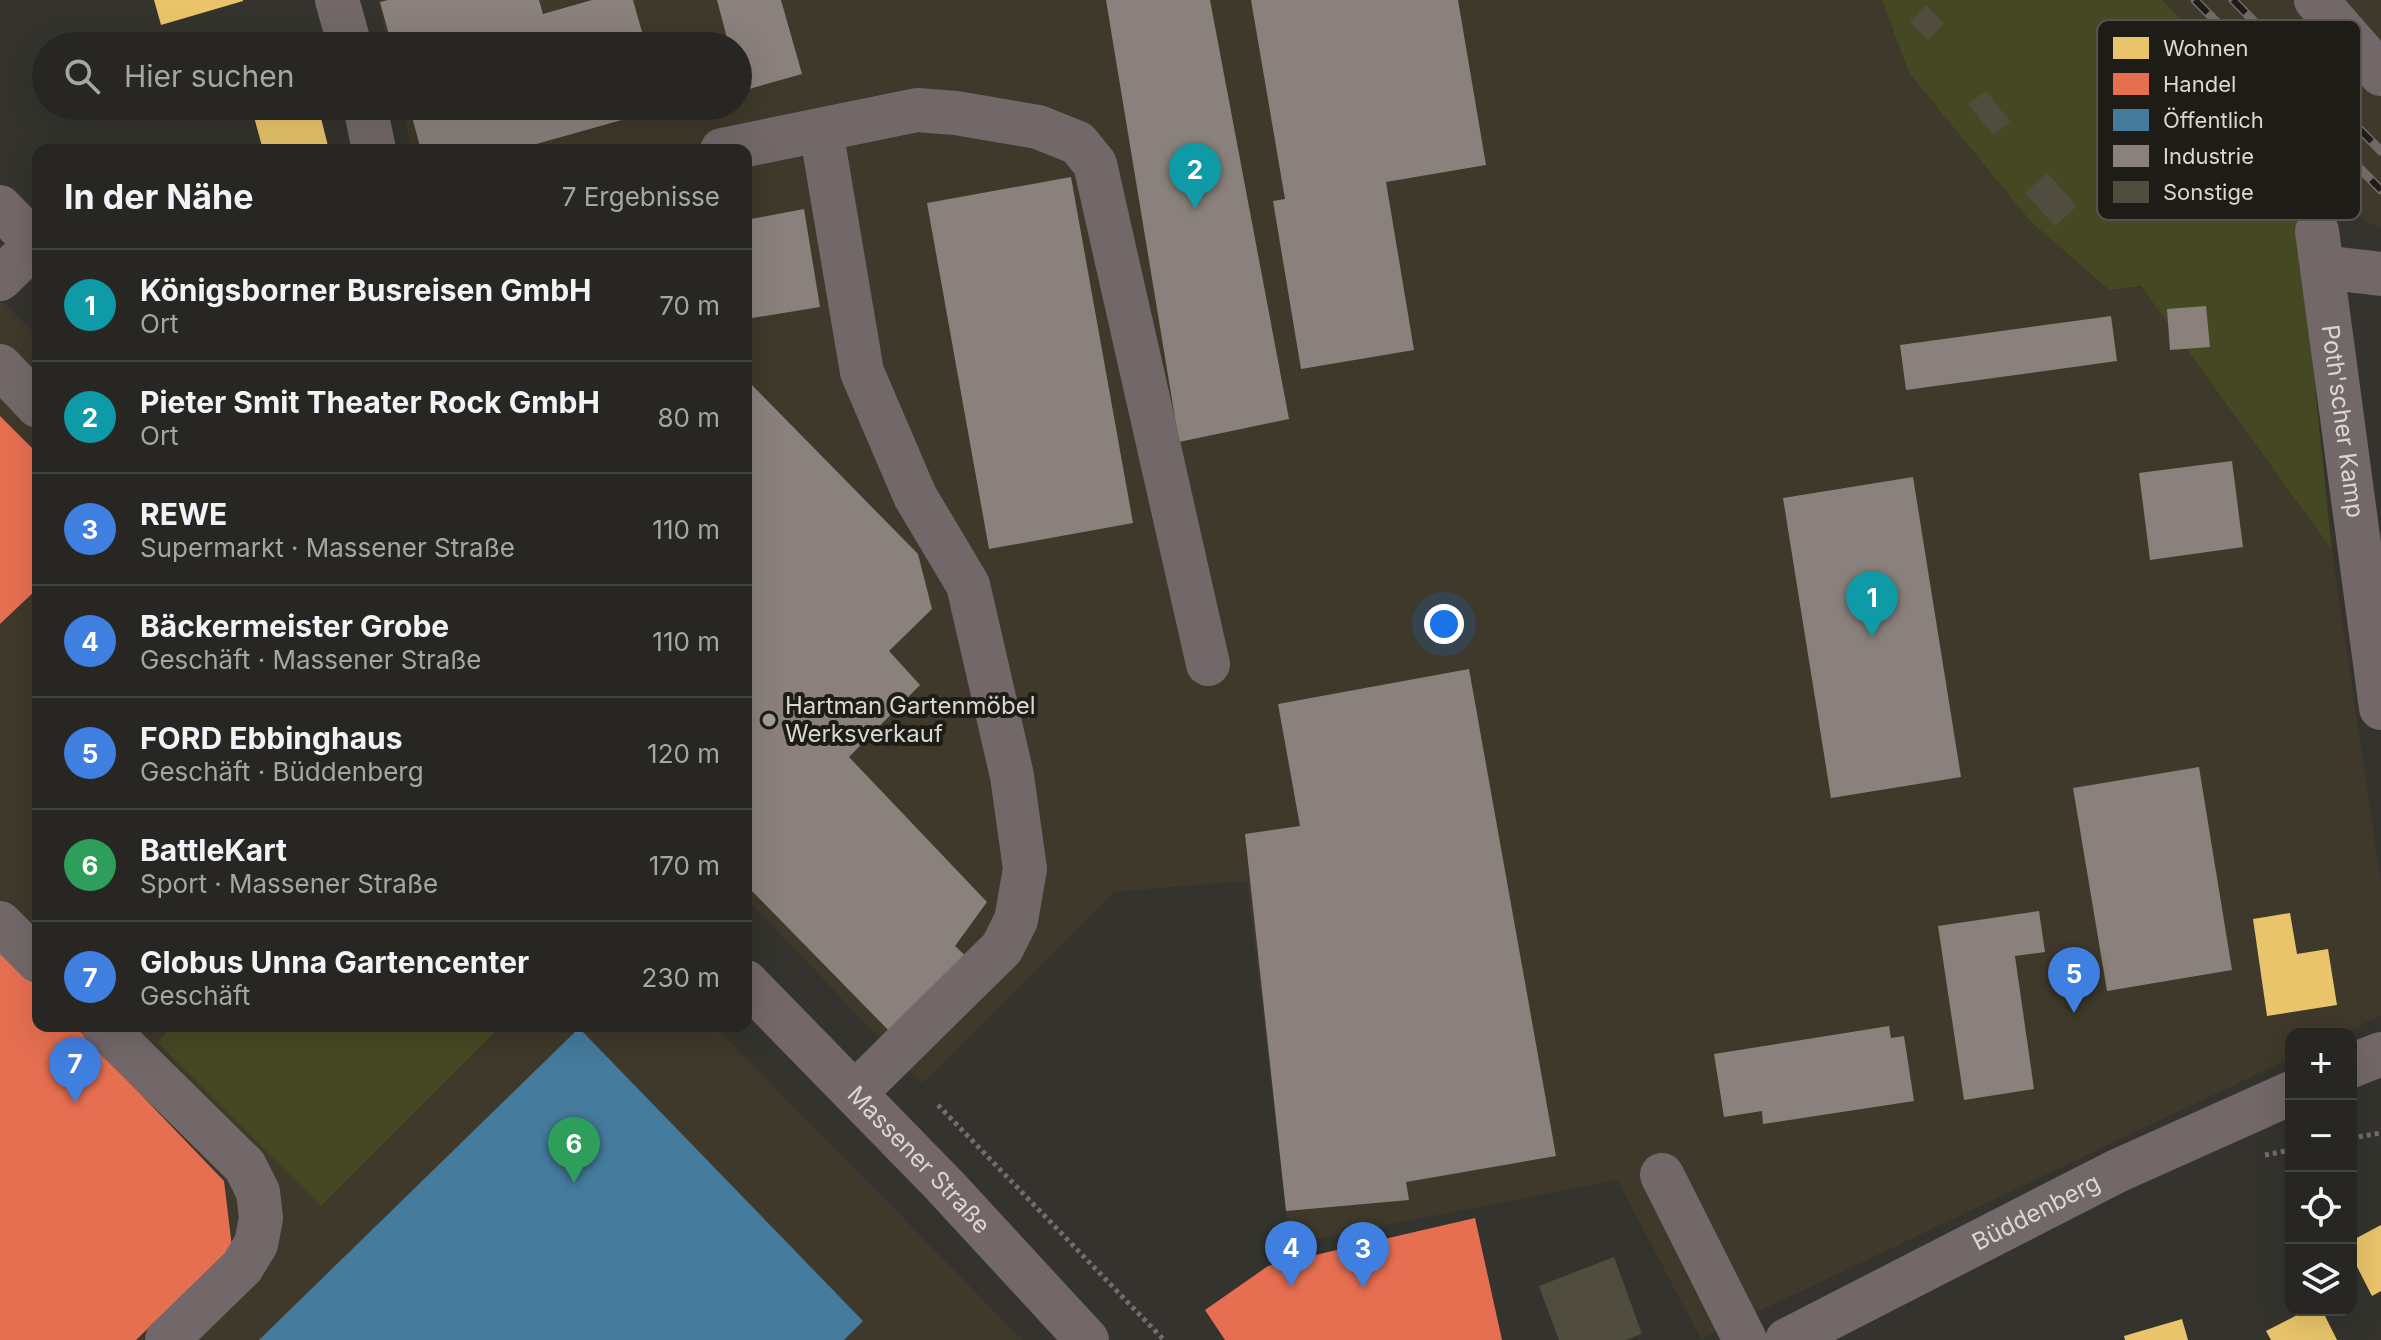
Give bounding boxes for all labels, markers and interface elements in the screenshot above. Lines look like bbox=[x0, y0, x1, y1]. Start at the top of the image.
legend bbox=[2097, 20, 2361, 220]
search box bbox=[32, 32, 752, 120]
text: Wohnen bbox=[2163, 35, 2249, 61]
icon: search bbox=[60, 54, 104, 98]
text: Hier suchen bbox=[124, 58, 294, 94]
text: Handel bbox=[2163, 71, 2236, 97]
text: Öffentlich bbox=[2163, 107, 2264, 133]
pin: 2 bbox=[1169, 143, 1221, 209]
text: Industrie bbox=[2163, 143, 2254, 169]
text: In der Nähe bbox=[64, 176, 253, 217]
text: Sonstige bbox=[2163, 179, 2254, 205]
text: 7 Ergebnisse bbox=[562, 181, 720, 212]
text: Königsborner Busreisen GmbH bbox=[140, 272, 591, 308]
text: 1 bbox=[84, 290, 96, 321]
text: 70 m bbox=[659, 290, 720, 321]
text: Ort bbox=[140, 308, 179, 339]
street label: Poth'scher Kamp bbox=[2316, 323, 2370, 520]
text: Pieter Smit Theater Rock GmbH bbox=[140, 384, 600, 420]
text: 2 bbox=[82, 402, 98, 433]
text: 80 m bbox=[657, 402, 720, 433]
text: Ort bbox=[140, 420, 179, 451]
text: REWE bbox=[140, 496, 227, 532]
text: 3 bbox=[82, 514, 98, 545]
text: 110 m bbox=[652, 514, 720, 545]
text: Supermarkt · Massener Straße bbox=[140, 532, 515, 563]
pin: 1 bbox=[1846, 571, 1898, 637]
your location bbox=[1424, 604, 1464, 644]
text: Bäckermeister Grobe bbox=[140, 608, 449, 644]
text: 4 bbox=[81, 626, 99, 657]
text: 110 m bbox=[652, 626, 720, 657]
text: Geschäft · Massener Straße bbox=[140, 644, 482, 675]
place label: Hartman Gartenmöbel Werksverkauf bbox=[785, 691, 1036, 748]
marker: Hartman Gartenmöbel Werksverkauf bbox=[760, 711, 778, 729]
text: FORD Ebbinghaus bbox=[140, 720, 403, 756]
text: 5 bbox=[82, 738, 98, 769]
text: 120 m bbox=[647, 738, 720, 769]
text: Geschäft · Büddenberg bbox=[140, 756, 424, 787]
text: BattleKart bbox=[140, 832, 287, 868]
text: 6 bbox=[82, 850, 98, 881]
text: 170 m bbox=[649, 850, 720, 881]
text: Sport · Massener Straße bbox=[140, 868, 438, 899]
text: Globus Unna Gartencenter bbox=[140, 944, 529, 980]
pin: 5 bbox=[2048, 947, 2100, 1013]
text: 7 bbox=[82, 962, 98, 993]
text: 230 m bbox=[642, 962, 720, 993]
text: Geschäft bbox=[140, 980, 250, 1011]
map controls bbox=[2285, 1028, 2357, 1316]
button: + bbox=[2285, 1028, 2357, 1100]
pin: 7 bbox=[49, 1037, 101, 1103]
street label: Massener Straße bbox=[842, 1080, 996, 1239]
button: − bbox=[2285, 1100, 2357, 1172]
pin: 6 bbox=[548, 1117, 600, 1183]
street label: Büddenberg bbox=[1967, 1167, 2105, 1257]
button: locate bbox=[2285, 1172, 2357, 1244]
pin: 4 bbox=[1265, 1221, 1317, 1287]
pin: 3 bbox=[1337, 1222, 1389, 1288]
button: layers bbox=[2285, 1244, 2357, 1316]

